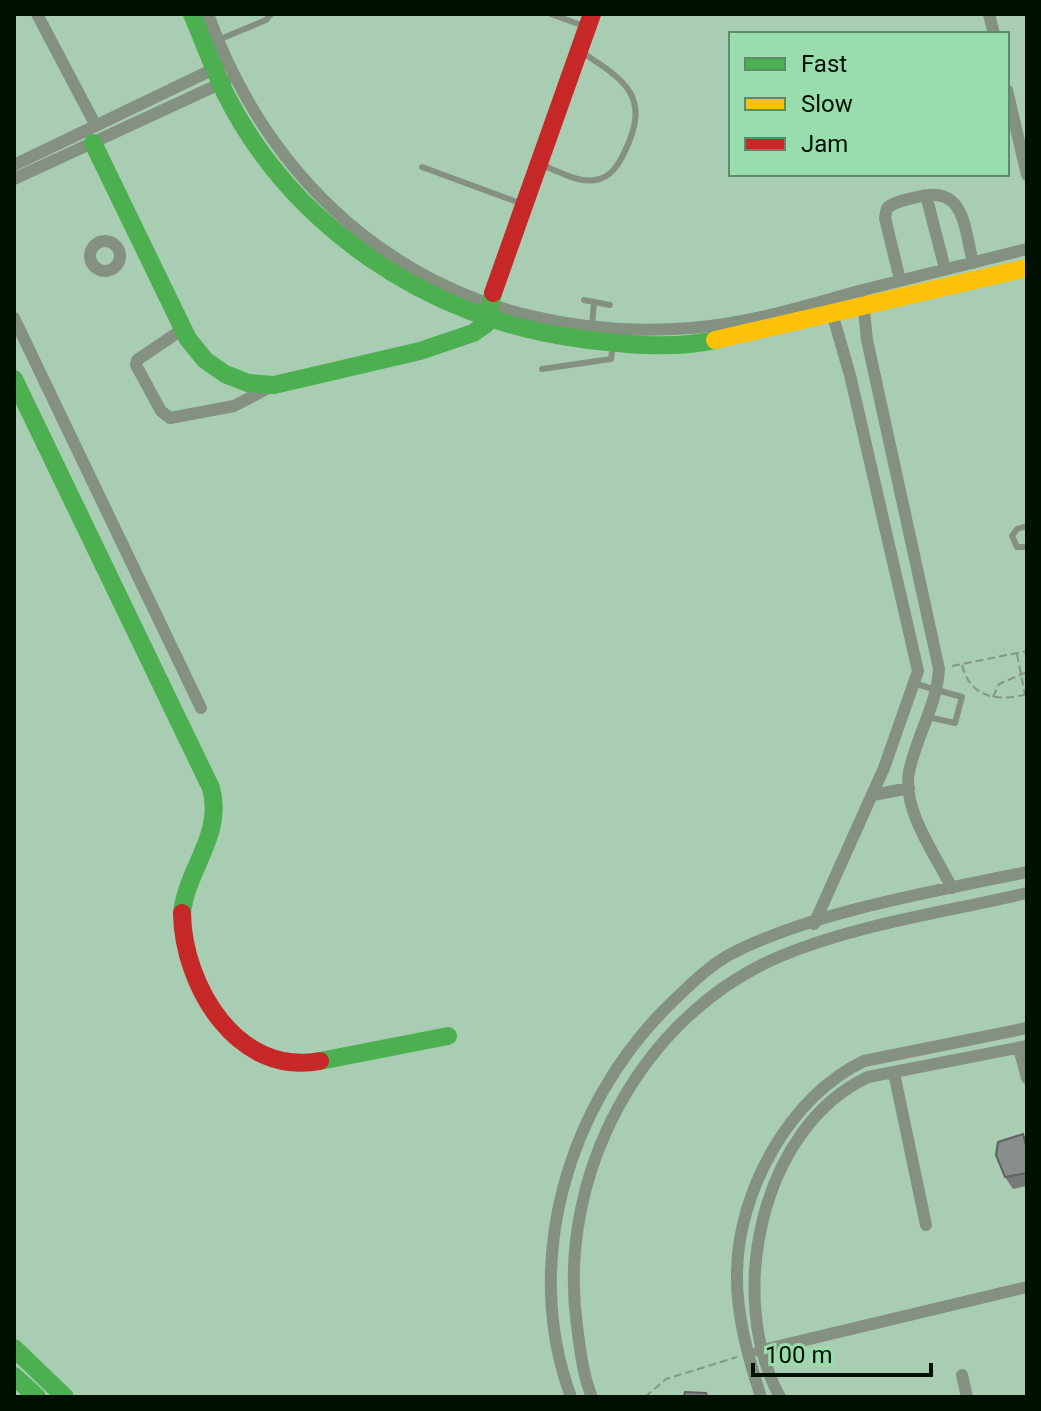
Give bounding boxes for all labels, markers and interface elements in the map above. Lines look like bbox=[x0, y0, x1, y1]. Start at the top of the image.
legend bbox=[729, 32, 1009, 176]
text: Fast bbox=[801, 50, 847, 78]
text: Slow bbox=[801, 90, 853, 118]
text: Jam bbox=[801, 130, 848, 158]
scale bar bbox=[753, 1327, 931, 1377]
text: 100 m bbox=[765, 1341, 832, 1369]

